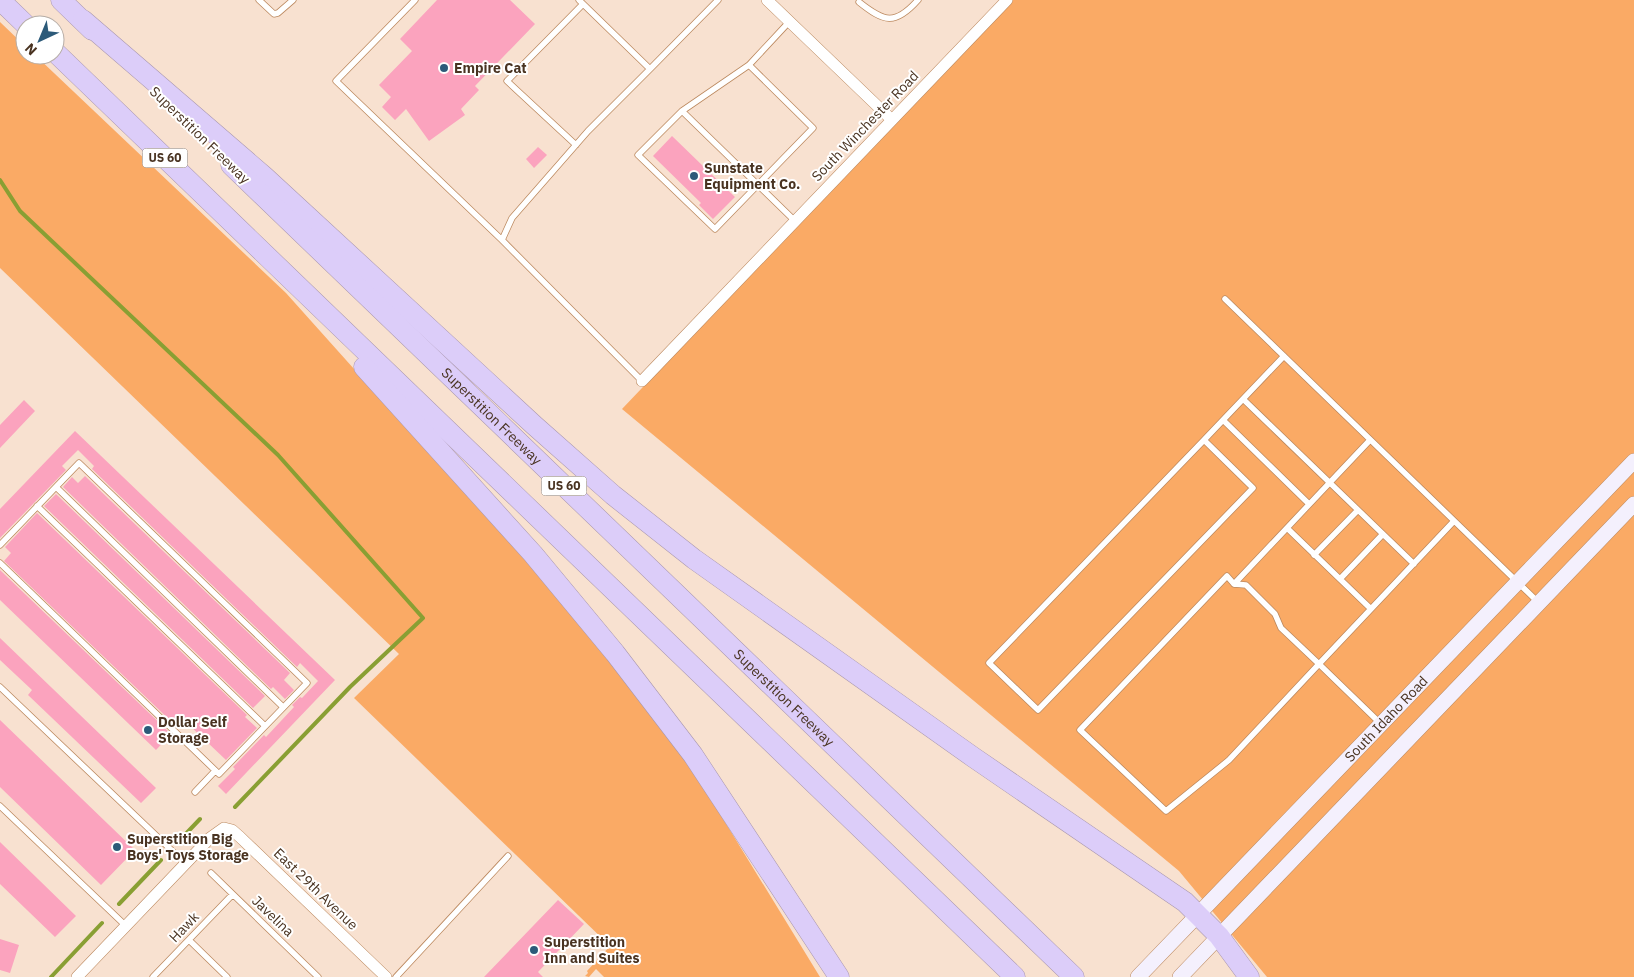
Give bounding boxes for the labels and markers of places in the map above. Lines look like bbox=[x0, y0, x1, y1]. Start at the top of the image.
place label: Empire Cat bbox=[454, 59, 527, 77]
marker: Empire Cat bbox=[438, 62, 450, 74]
place label: Sunstate Equipment Co. bbox=[704, 159, 800, 193]
marker: Sunstate Equipment Co. bbox=[688, 170, 700, 182]
place label: Dollar Self Storage bbox=[158, 713, 227, 747]
marker: Dollar Self Storage bbox=[142, 724, 154, 736]
place label: Superstition Big Boys' Toys Storage bbox=[127, 830, 249, 864]
marker: Superstition Big Boys' Toys Storage bbox=[111, 841, 123, 853]
place label: Superstition Inn and Suites bbox=[544, 933, 639, 967]
marker: Superstition Inn and Suites bbox=[528, 944, 540, 956]

